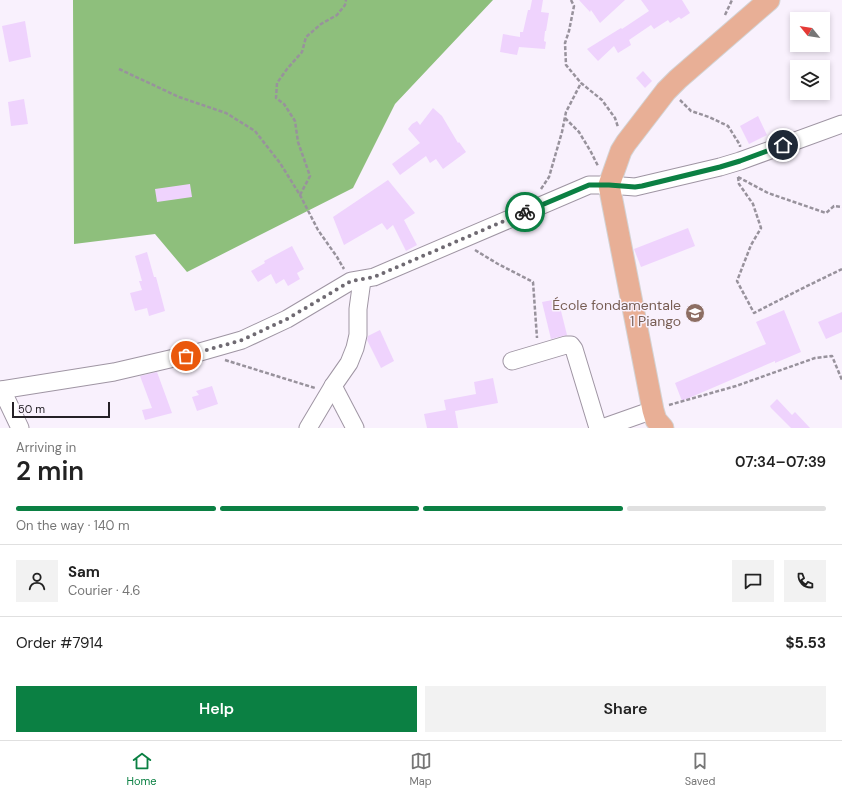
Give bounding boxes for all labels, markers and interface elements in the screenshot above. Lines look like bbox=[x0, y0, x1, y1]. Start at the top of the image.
north arrow bbox=[790, 12, 830, 52]
map controls bbox=[790, 12, 830, 100]
button: layers bbox=[790, 60, 830, 100]
pin bbox=[766, 128, 800, 162]
icon: home bbox=[772, 134, 794, 156]
courier bbox=[505, 192, 545, 232]
icon: bike bbox=[514, 201, 536, 223]
place label: École fondamentale 1 Piango bbox=[552, 296, 681, 330]
school or university icon: École fondamentale 1 Piango bbox=[684, 302, 706, 324]
pin bbox=[169, 339, 203, 373]
icon: bag bbox=[175, 345, 197, 367]
scale bar bbox=[12, 400, 110, 419]
text: 50 m bbox=[18, 402, 45, 416]
text: Arriving in bbox=[16, 439, 76, 456]
text: 07:34–07:39 bbox=[735, 452, 826, 472]
text: 2 min bbox=[16, 454, 84, 488]
text: On the way · 140 m bbox=[16, 517, 130, 534]
button: person bbox=[16, 560, 58, 602]
button: chat bbox=[732, 560, 774, 602]
button: phone bbox=[784, 560, 826, 602]
text: Sam bbox=[68, 562, 100, 582]
text: Courier · 4.6 bbox=[68, 582, 140, 599]
text: Order #7914 bbox=[16, 633, 103, 653]
text: $5.53 bbox=[785, 633, 826, 653]
button: Help bbox=[16, 686, 417, 732]
button: Share bbox=[425, 686, 826, 732]
tab: Home bbox=[126, 750, 157, 788]
tab: Map bbox=[410, 750, 432, 788]
tab: Saved bbox=[685, 750, 715, 788]

